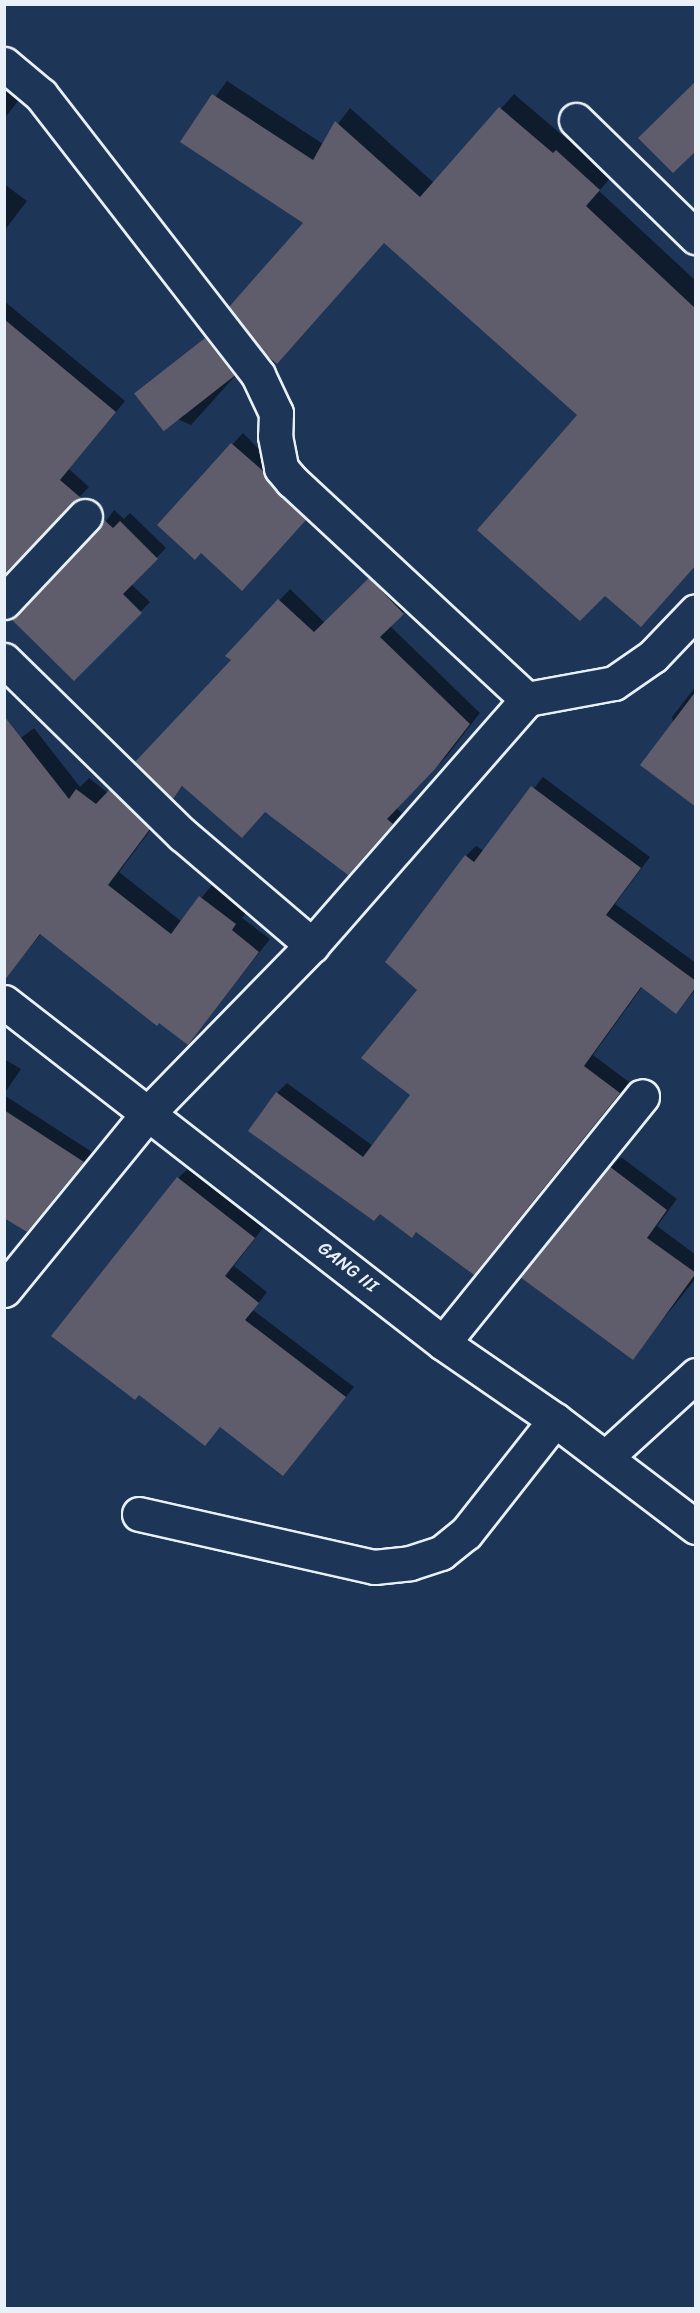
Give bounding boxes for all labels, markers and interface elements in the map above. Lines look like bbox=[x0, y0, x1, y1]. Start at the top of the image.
street label: GANG III bbox=[314, 1237, 382, 1297]

